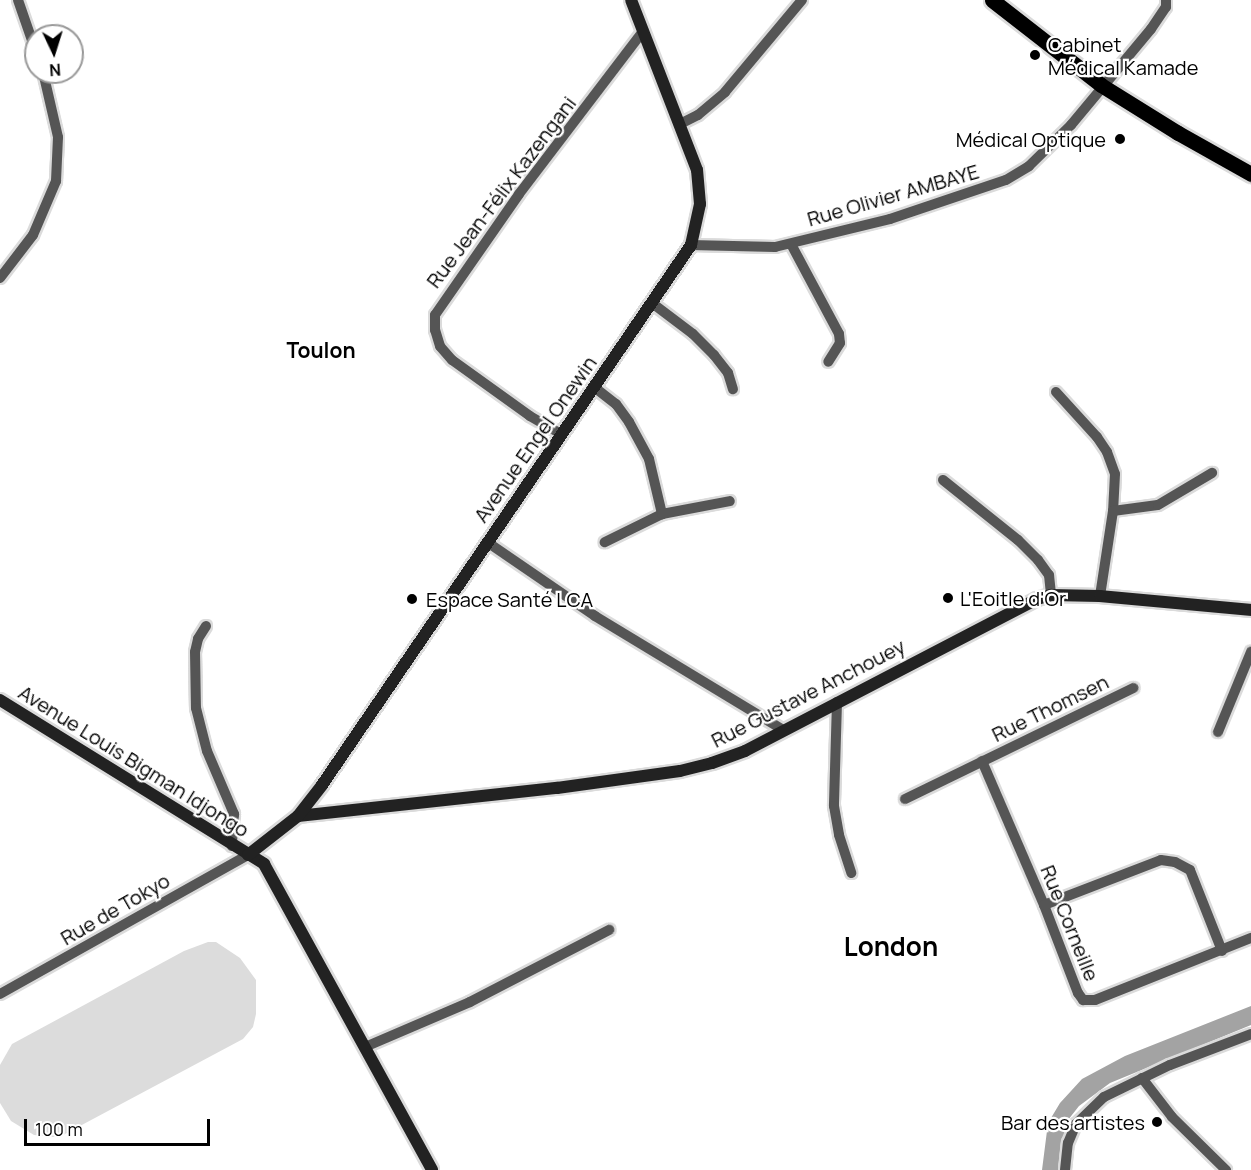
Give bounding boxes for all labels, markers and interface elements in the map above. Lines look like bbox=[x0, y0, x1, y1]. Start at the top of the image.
north arrow bbox=[24, 24, 84, 84]
place label: Cabinet Médical Kamade bbox=[1048, 32, 1198, 79]
marker: Cabinet Médical Kamade bbox=[1026, 46, 1044, 64]
text: N bbox=[49, 59, 62, 81]
street label: Rue Jean-Félix Kazengani bbox=[421, 92, 581, 292]
place label: Médical Optique bbox=[956, 127, 1106, 151]
marker: Médical Optique bbox=[1111, 130, 1129, 148]
street label: Rue Olivier AMBAYE bbox=[804, 159, 982, 231]
district label: Toulon bbox=[286, 337, 356, 363]
street label: Avenue Engel Onewin bbox=[469, 351, 601, 527]
place label: L'Eoitle d'Or bbox=[960, 586, 1066, 610]
place label: Espace Santé LCA bbox=[426, 587, 593, 611]
marker: Espace Santé LCA bbox=[403, 590, 421, 608]
marker: L'Eoitle d'Or bbox=[941, 591, 955, 605]
street label: Rue Gustave Anchouey bbox=[707, 634, 909, 752]
street label: Rue Thomsen bbox=[988, 669, 1112, 747]
street label: Avenue Louis Bigman Idjongo bbox=[14, 680, 254, 842]
street label: Rue Corneille bbox=[1036, 862, 1104, 984]
street label: Rue de Tokyo bbox=[56, 868, 174, 950]
district label: London bbox=[844, 931, 938, 963]
scale bar bbox=[27, 1107, 213, 1145]
place label: Bar des artistes bbox=[1001, 1110, 1145, 1134]
marker: Bar des artistes bbox=[1150, 1115, 1164, 1129]
text: 100 m bbox=[35, 1117, 83, 1141]

